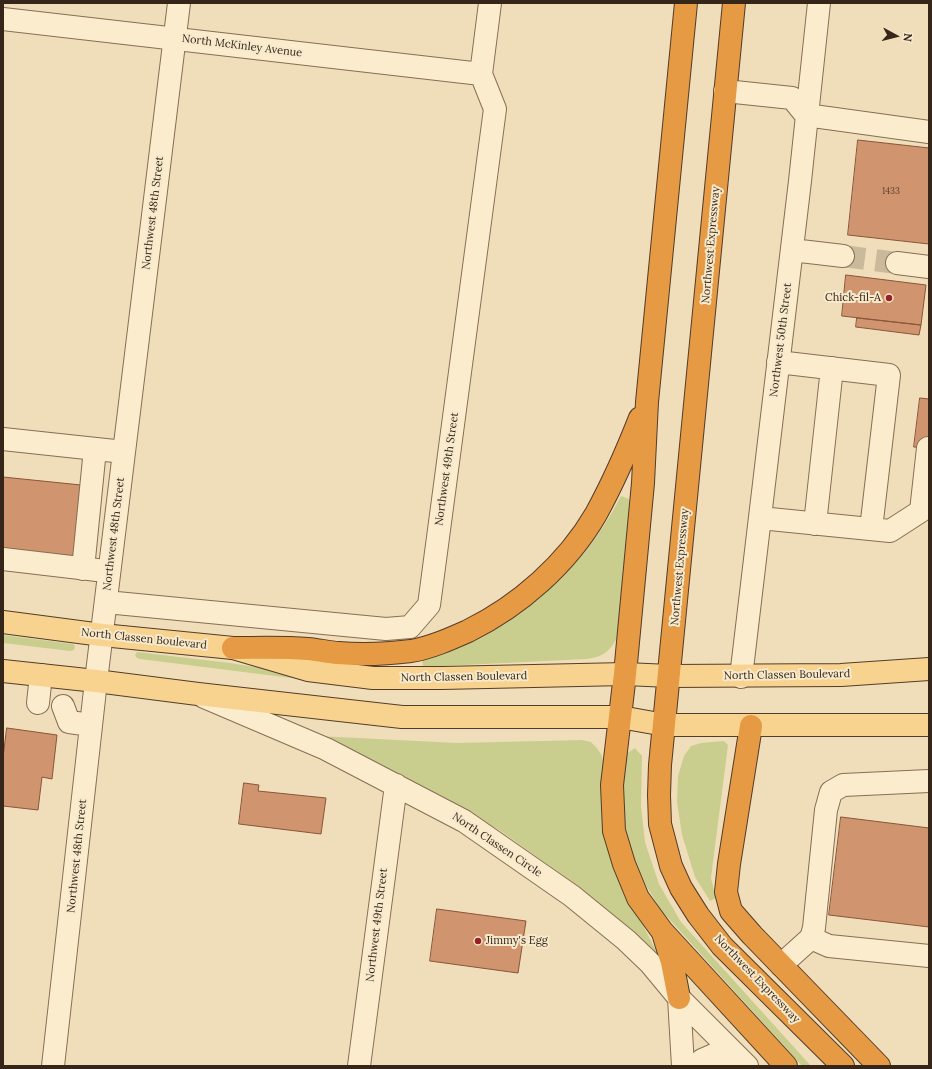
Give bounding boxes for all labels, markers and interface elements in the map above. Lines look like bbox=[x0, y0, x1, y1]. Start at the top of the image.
north arrow bbox=[876, 16, 916, 56]
street label: North McKinley Avenue bbox=[181, 32, 303, 60]
text: N bbox=[900, 32, 915, 43]
street label: Northwest 48th Street bbox=[139, 155, 167, 271]
street label: Northwest Expressway bbox=[699, 186, 723, 304]
house number: 1433 bbox=[882, 186, 900, 196]
street label: Northwest 50th Street bbox=[767, 282, 795, 398]
place label: Chick-fil-A bbox=[825, 291, 881, 305]
marker: Chick-fil-A bbox=[884, 293, 894, 303]
street label: Northwest 49th Street bbox=[432, 411, 462, 527]
street label: Northwest 48th Street bbox=[100, 476, 128, 592]
street label: Northwest Expressway bbox=[668, 508, 692, 626]
street label: North Classen Boulevard bbox=[80, 626, 208, 652]
street label: North Classen Boulevard bbox=[724, 667, 850, 683]
street label: North Classen Boulevard bbox=[401, 669, 527, 685]
street label: Northwest 48th Street bbox=[64, 798, 90, 914]
street label: North Classen Circle bbox=[450, 810, 544, 880]
street label: Northwest 49th Street bbox=[363, 867, 391, 983]
street label: Northwest Expressway bbox=[711, 932, 803, 1026]
place label: Jimmy's Egg bbox=[486, 934, 548, 948]
marker: Jimmy's Egg bbox=[473, 936, 483, 946]

